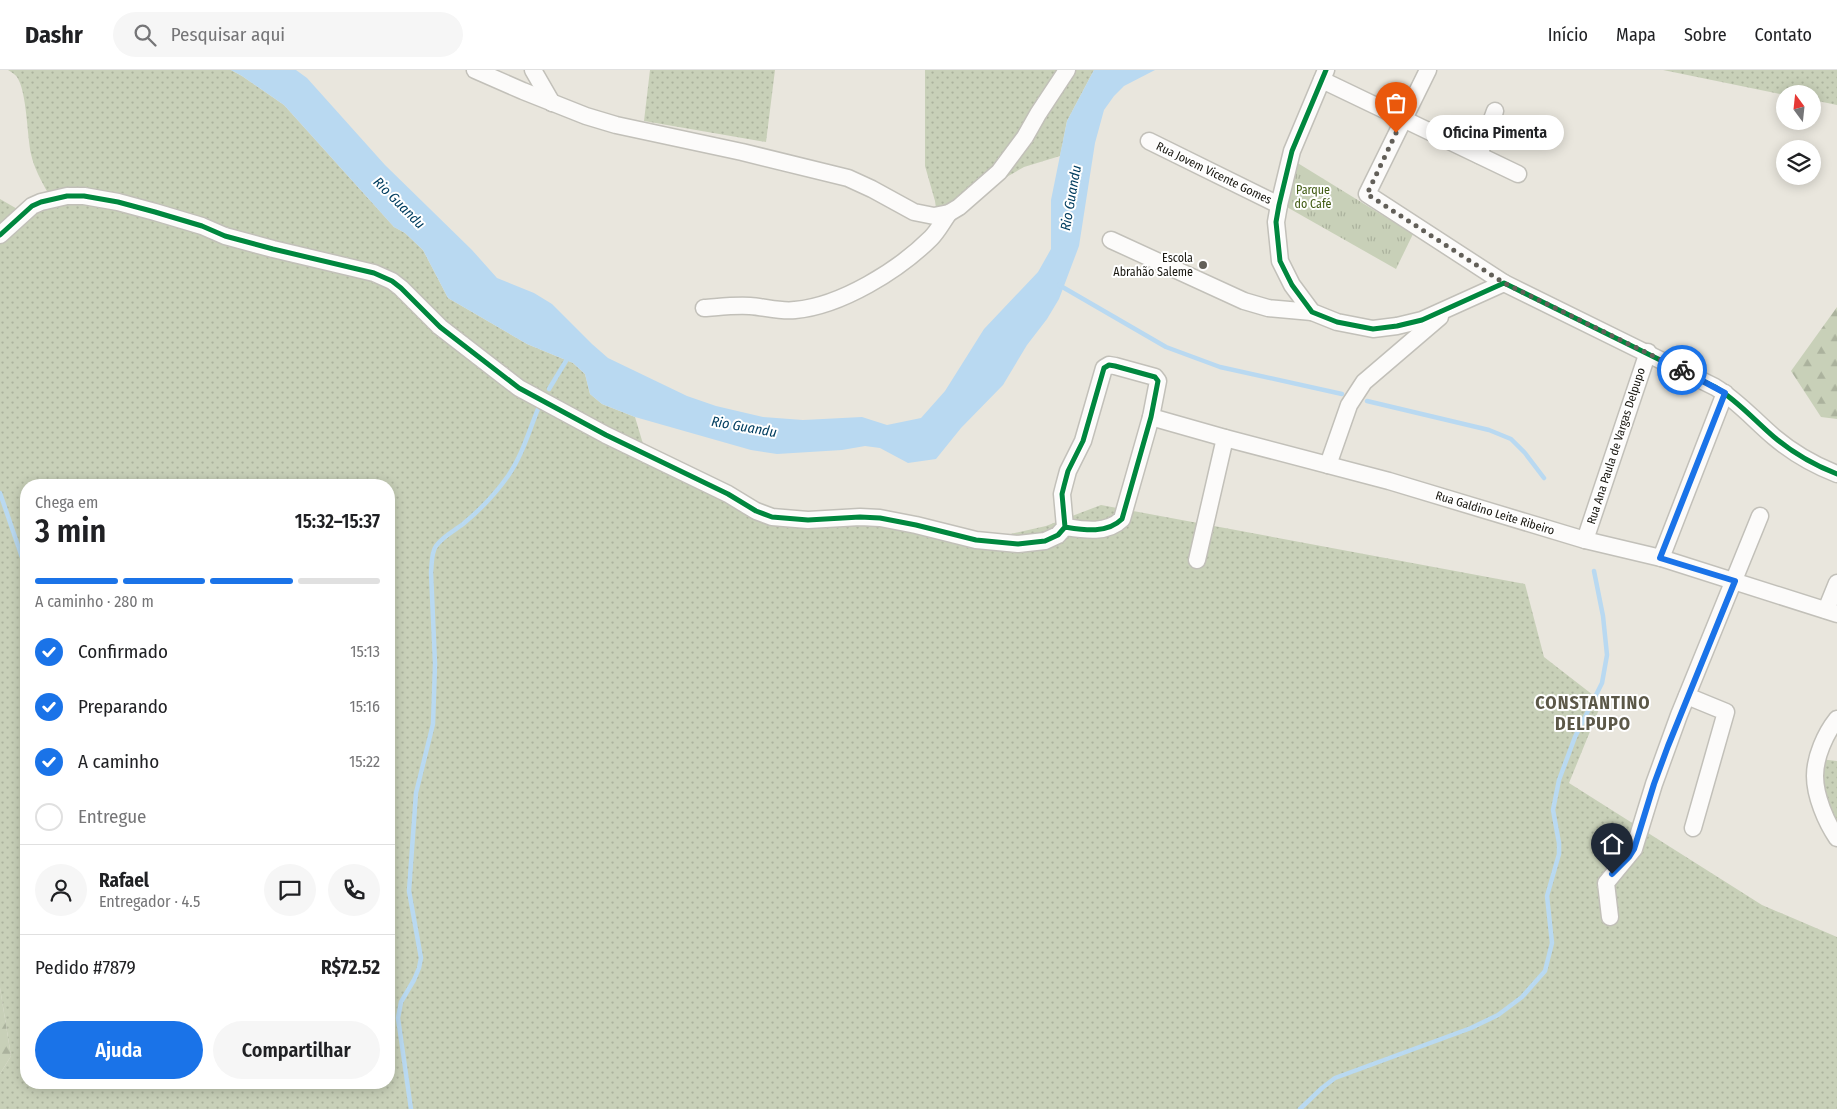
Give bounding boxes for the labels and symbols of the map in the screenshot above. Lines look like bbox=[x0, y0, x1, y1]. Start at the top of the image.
pin bbox=[1375, 82, 1417, 133]
north arrow bbox=[1776, 85, 1821, 130]
callout: Oficina Pimenta bbox=[1426, 116, 1564, 150]
street label: Rua Jovem Vicente Gomes bbox=[1154, 139, 1274, 207]
water label: Rio Guandu bbox=[1057, 164, 1085, 232]
water label: Rio Guandu bbox=[370, 174, 428, 232]
park label: Parque do Café bbox=[1295, 183, 1332, 211]
place label: Escola Abrahão Saleme bbox=[1113, 251, 1193, 279]
marker: Escola Abrahão Saleme bbox=[1197, 259, 1209, 271]
courier bbox=[1657, 345, 1707, 395]
street label: Rua Ana Paula de Vargas Delpupo bbox=[1584, 366, 1648, 526]
water label: Rio Guandu bbox=[710, 413, 778, 441]
street label: Rua Galdino Leite Ribeiro bbox=[1434, 488, 1556, 538]
district label: CONSTANTINO DELPUPO bbox=[1535, 692, 1651, 735]
pin bbox=[1591, 823, 1633, 874]

